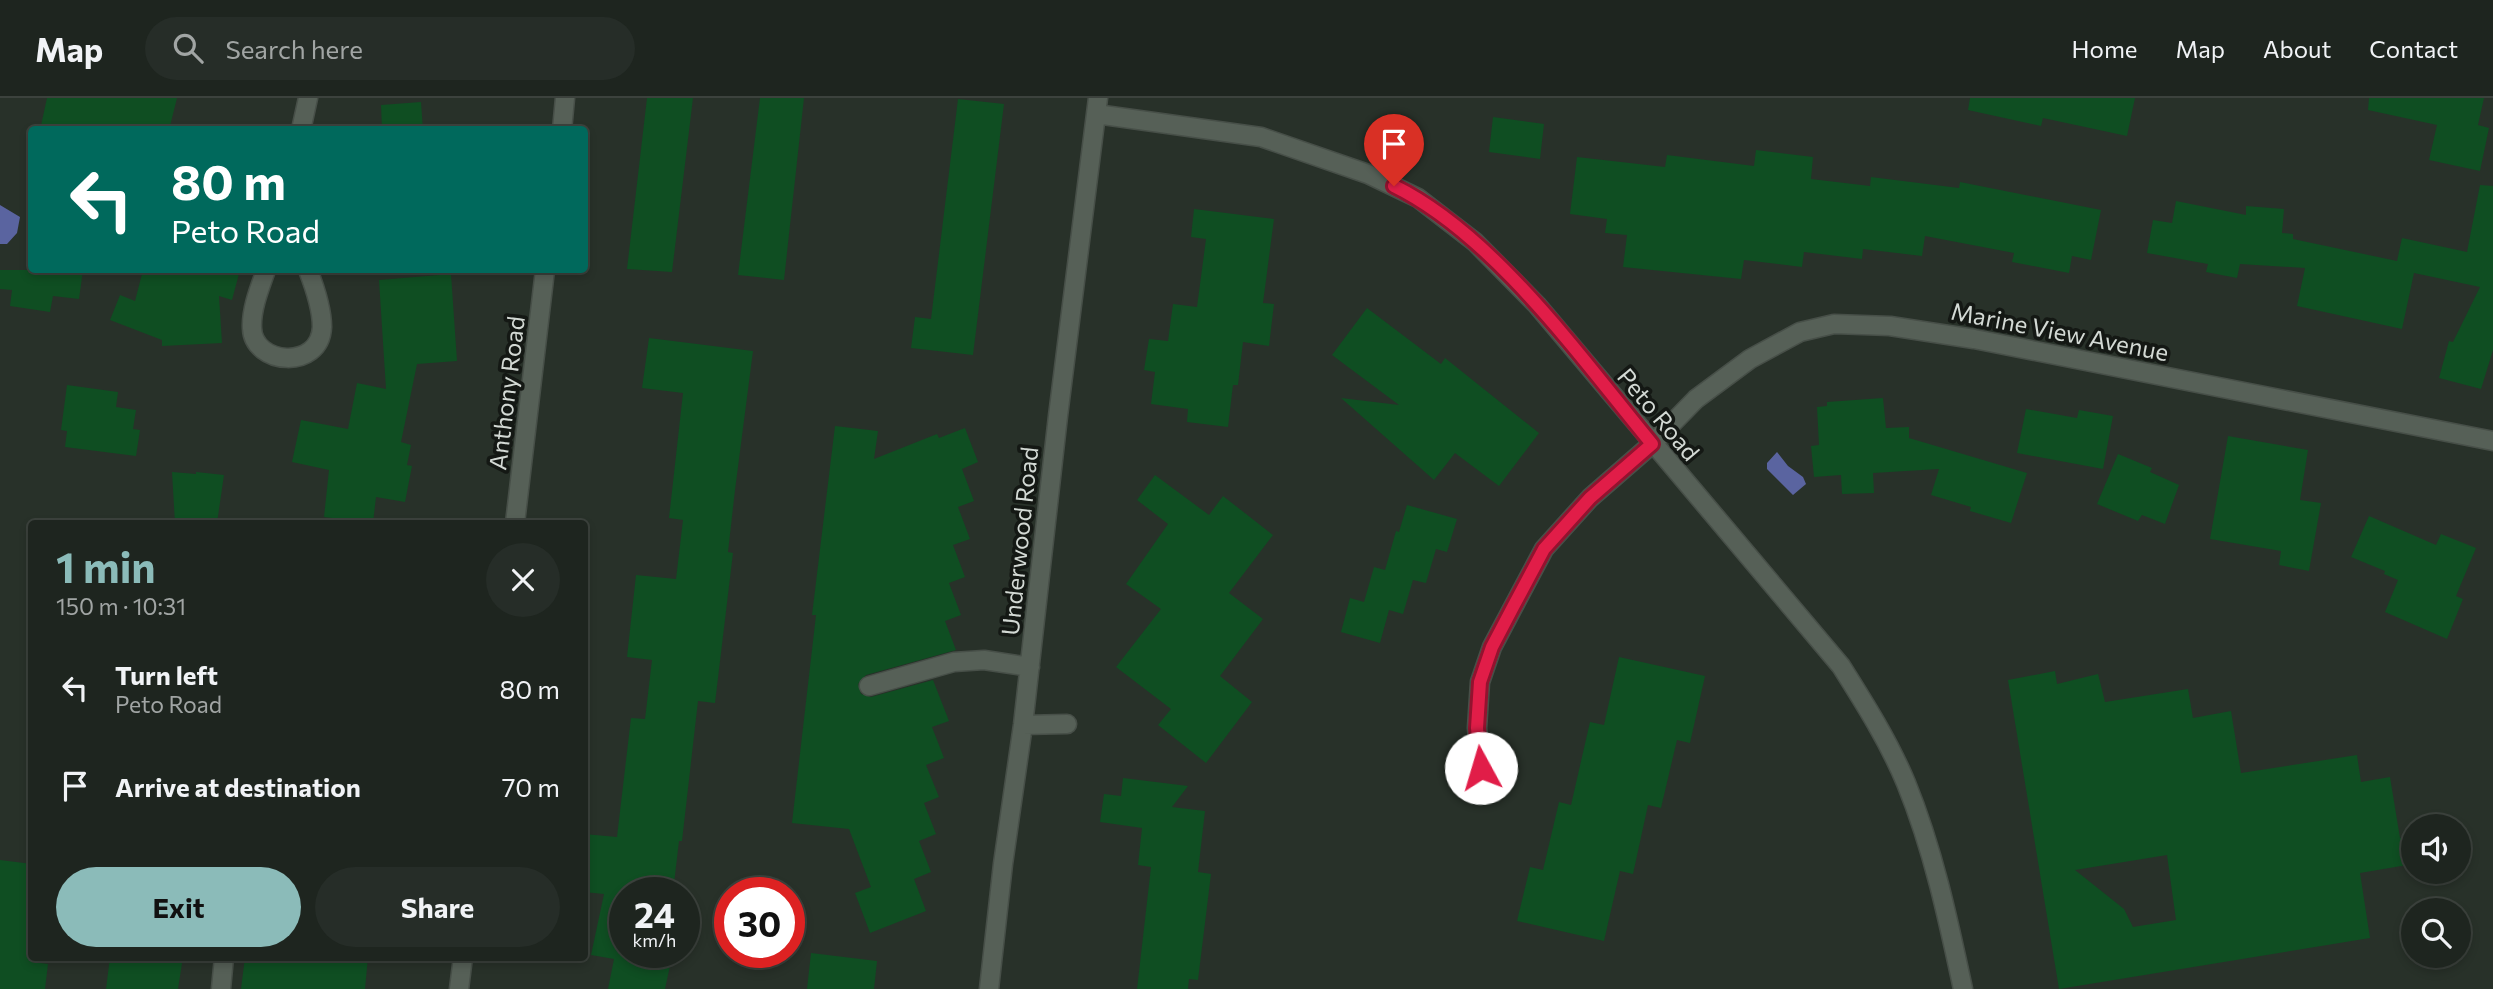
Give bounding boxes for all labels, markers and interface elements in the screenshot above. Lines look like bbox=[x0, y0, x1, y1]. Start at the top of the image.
search box bbox=[145, 17, 635, 80]
text: Map bbox=[35, 28, 103, 69]
icon: search bbox=[169, 29, 207, 67]
text: Search here bbox=[225, 33, 363, 64]
text: Home bbox=[2072, 34, 2138, 63]
text: Map bbox=[2176, 34, 2225, 63]
text: About bbox=[2263, 34, 2331, 63]
text: Contact bbox=[2369, 34, 2458, 63]
pin bbox=[1364, 114, 1424, 186]
icon: arrive bbox=[1375, 125, 1413, 163]
text: 80 m bbox=[171, 150, 286, 210]
icon: left bbox=[56, 154, 147, 245]
text: Peto Road bbox=[171, 210, 320, 250]
street label: Marine View Avenue bbox=[1949, 296, 2171, 366]
street label: Anthony Road bbox=[482, 314, 530, 472]
street label: Peto Road bbox=[1612, 362, 1706, 466]
street label: Underwood Road bbox=[995, 445, 1043, 637]
text: 1 min bbox=[56, 540, 156, 592]
button: close bbox=[486, 543, 560, 617]
text: 150 m · 10:31 bbox=[56, 592, 186, 620]
text: Turn left bbox=[115, 659, 218, 690]
icon: left bbox=[56, 669, 94, 707]
text: 80 m bbox=[500, 673, 560, 704]
text: Peto Road bbox=[115, 690, 222, 718]
position arrow bbox=[1444, 731, 1518, 805]
icon: arrive bbox=[56, 767, 94, 805]
text: Arrive at destination bbox=[115, 771, 361, 802]
text: 70 m bbox=[502, 771, 560, 802]
map controls bbox=[2401, 814, 2471, 968]
button: sound bbox=[2401, 814, 2471, 884]
button: Exit bbox=[56, 867, 301, 947]
button: Share bbox=[315, 867, 560, 947]
speed limit sign: 30 bbox=[714, 877, 805, 968]
text: 24 bbox=[634, 892, 675, 935]
button: search bbox=[2401, 898, 2471, 968]
text: km/h bbox=[633, 929, 676, 951]

